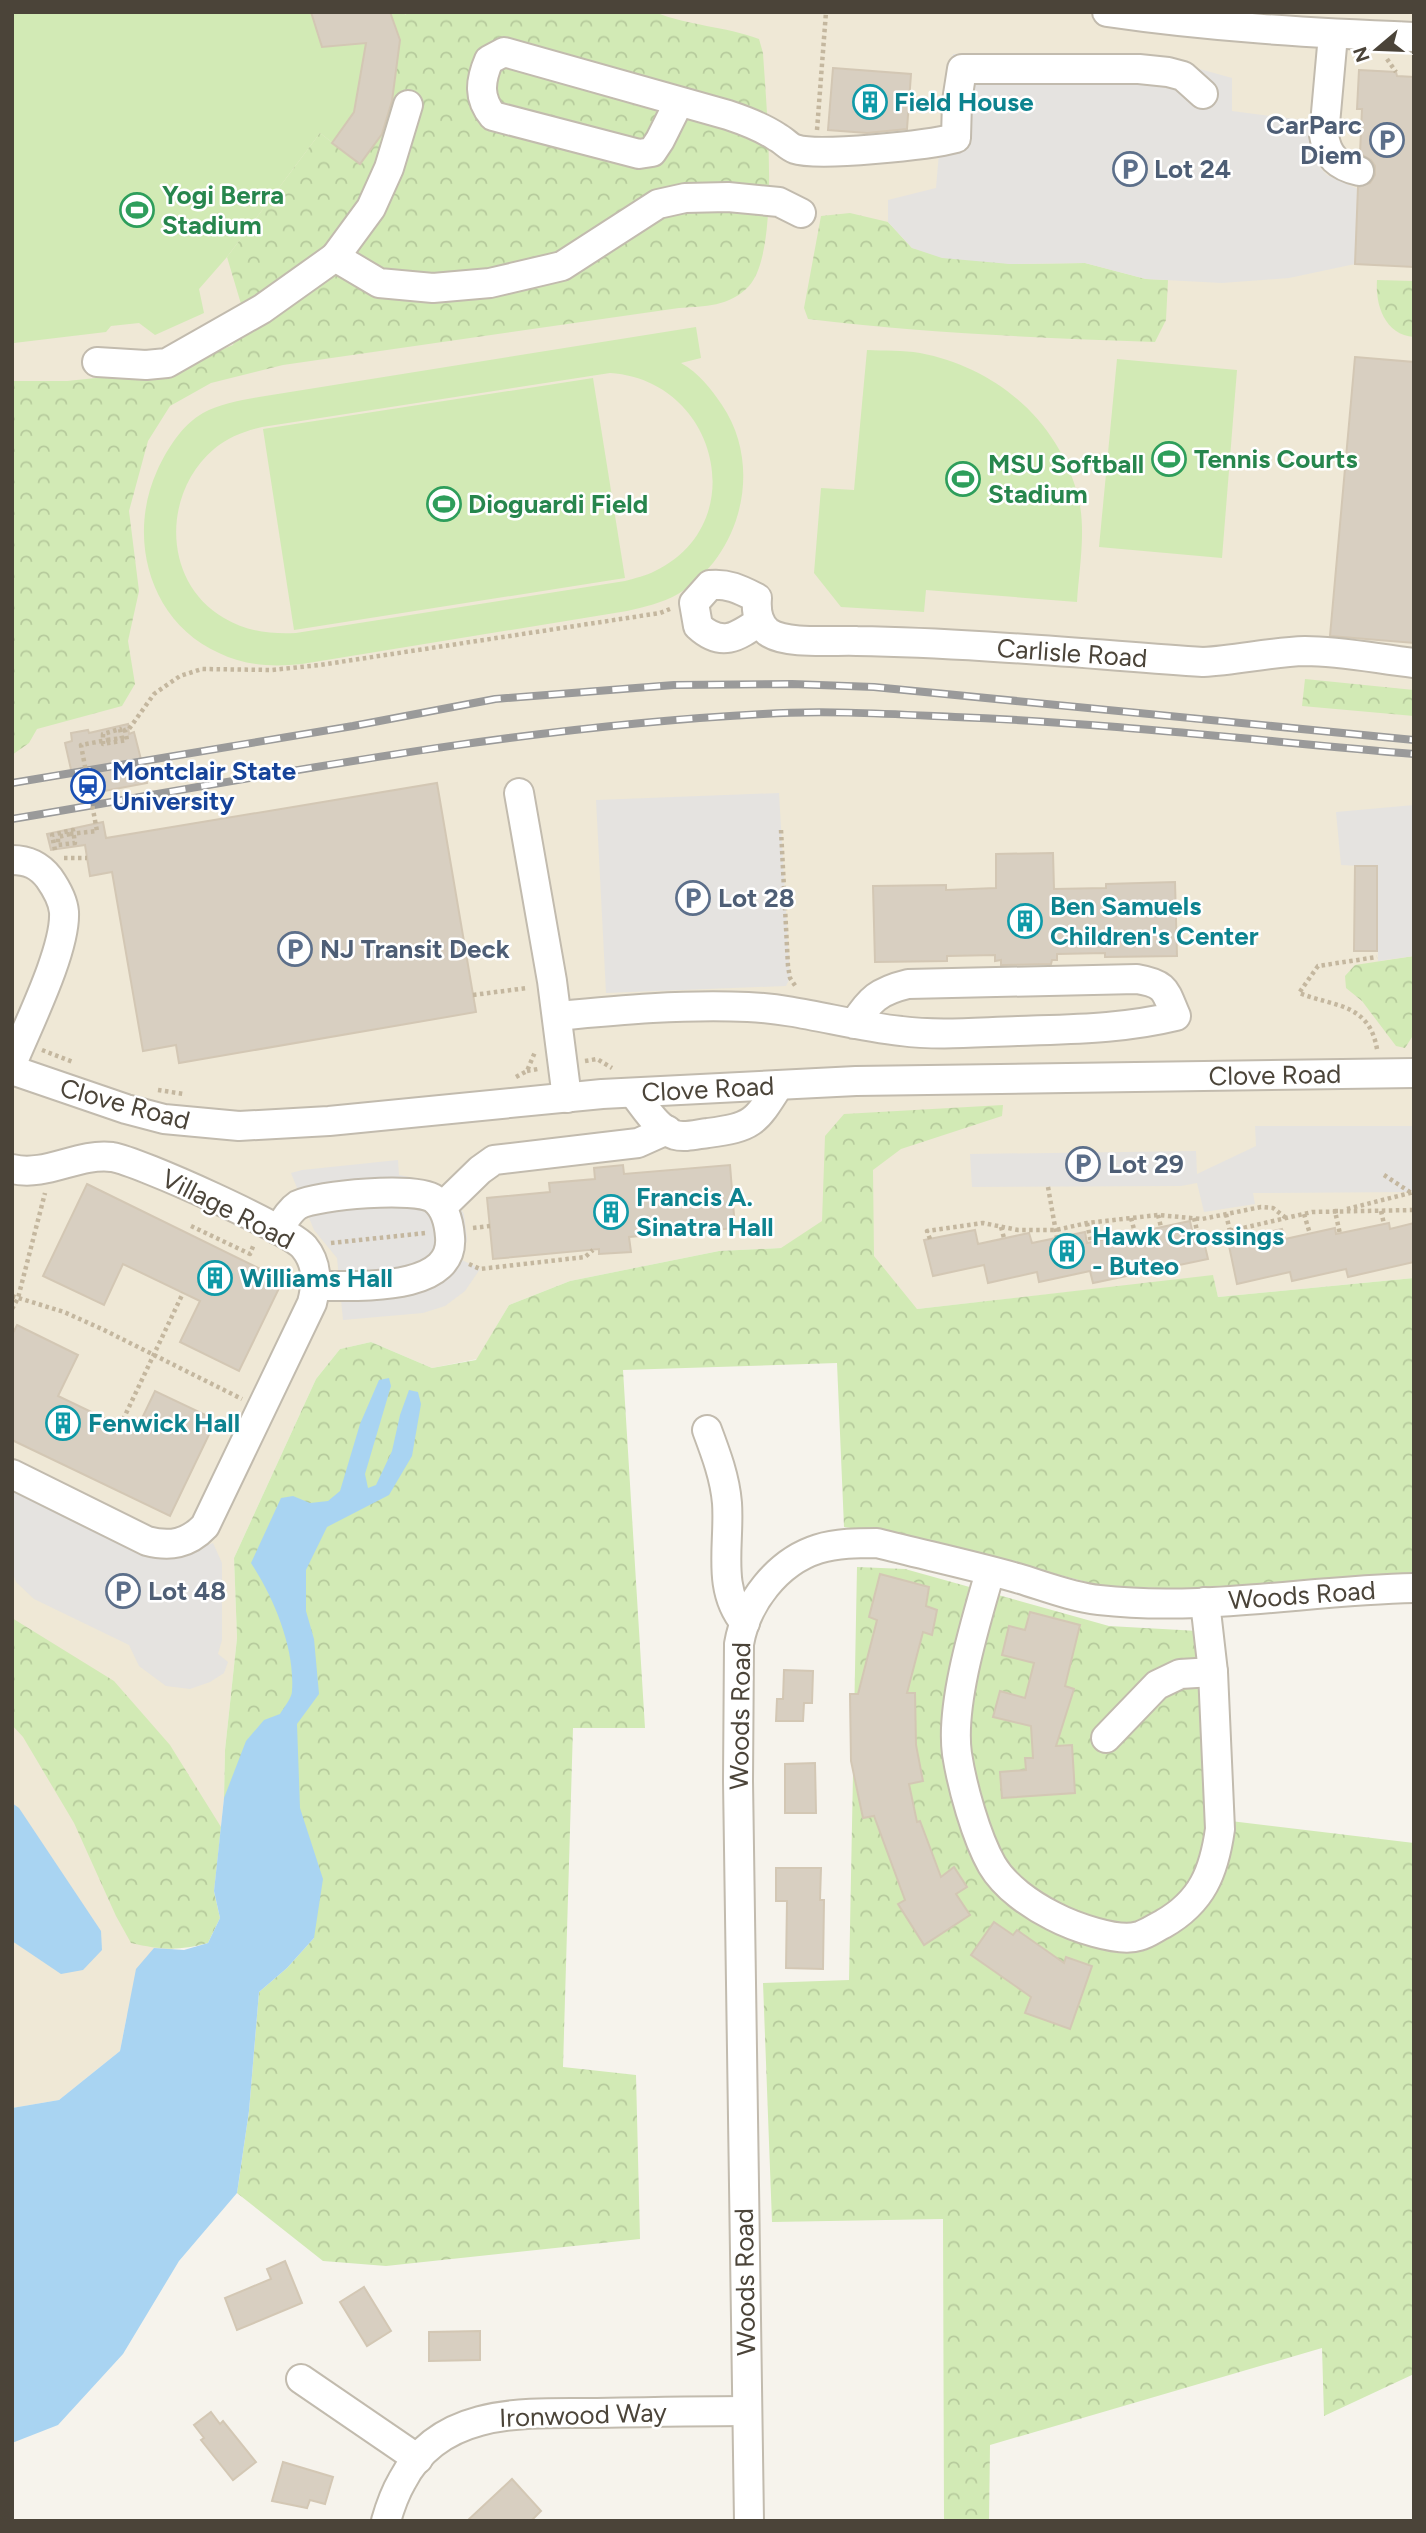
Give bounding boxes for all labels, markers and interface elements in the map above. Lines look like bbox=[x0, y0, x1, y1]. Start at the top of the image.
north arrow bbox=[1342, 14, 1412, 84]
text: N bbox=[1348, 44, 1375, 65]
building icon: Field House bbox=[851, 83, 889, 121]
place label: Field House bbox=[894, 86, 1034, 118]
place label: CarParc Diem bbox=[1266, 109, 1362, 171]
parking icon: CarParc Diem bbox=[1368, 121, 1406, 159]
parking icon: Lot 24 bbox=[1111, 150, 1149, 188]
place label: Lot 24 bbox=[1154, 153, 1231, 185]
place label: Yogi Berra Stadium bbox=[162, 179, 284, 241]
sports icon: Yogi Berra Stadium bbox=[118, 191, 156, 229]
sports icon: Tennis Courts bbox=[1150, 440, 1188, 478]
place label: Tennis Courts bbox=[1194, 443, 1358, 475]
place label: MSU Softball Stadium bbox=[988, 448, 1144, 510]
sports icon: MSU Softball Stadium bbox=[944, 460, 982, 498]
sports icon: Dioguardi Field bbox=[425, 485, 463, 523]
place label: Dioguardi Field bbox=[468, 488, 648, 520]
street label: Carlisle Road bbox=[996, 632, 1148, 674]
place label: Montclair State University bbox=[112, 755, 296, 817]
station icon: Montclair State University bbox=[69, 767, 107, 805]
parking icon: Lot 28 bbox=[674, 879, 712, 917]
place label: Lot 28 bbox=[718, 882, 795, 914]
place label: Ben Samuels Children's Center bbox=[1050, 890, 1259, 952]
building icon: Ben Samuels Children's Center bbox=[1006, 902, 1044, 940]
parking icon: NJ Transit Deck bbox=[276, 930, 314, 968]
place label: NJ Transit Deck bbox=[320, 933, 510, 965]
street label: Clove Road bbox=[1208, 1058, 1342, 1092]
street label: Clove Road bbox=[641, 1070, 775, 1108]
street label: Clove Road bbox=[57, 1071, 193, 1137]
parking icon: Lot 29 bbox=[1064, 1145, 1102, 1183]
place label: Lot 29 bbox=[1108, 1148, 1184, 1180]
street label: Village Road bbox=[156, 1162, 300, 1256]
place label: Francis A. Sinatra Hall bbox=[636, 1181, 774, 1243]
building icon: Francis A. Sinatra Hall bbox=[592, 1193, 630, 1231]
place label: Hawk Crossings - Buteo bbox=[1092, 1220, 1284, 1282]
building icon: Hawk Crossings - Buteo bbox=[1048, 1232, 1086, 1270]
building icon: Williams Hall bbox=[196, 1259, 234, 1297]
place label: Williams Hall bbox=[240, 1262, 393, 1294]
building icon: Fenwick Hall bbox=[44, 1404, 82, 1442]
place label: Fenwick Hall bbox=[88, 1407, 240, 1439]
parking icon: Lot 48 bbox=[104, 1572, 142, 1610]
street label: Woods Road bbox=[1227, 1574, 1377, 1616]
place label: Lot 48 bbox=[148, 1575, 226, 1607]
street label: Woods Road bbox=[723, 1642, 757, 1790]
street label: Woods Road bbox=[728, 2208, 762, 2356]
street label: Ironwood Way bbox=[499, 2396, 668, 2434]

